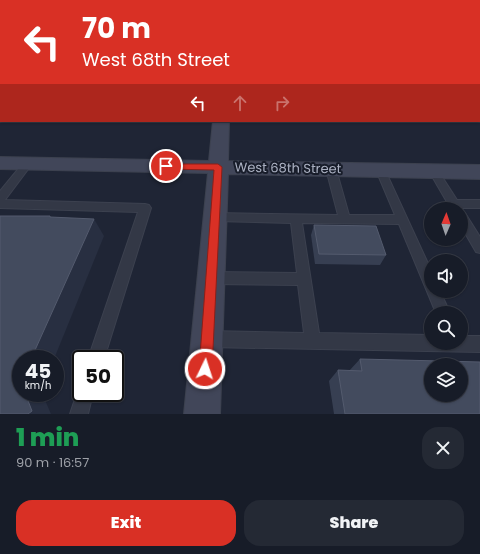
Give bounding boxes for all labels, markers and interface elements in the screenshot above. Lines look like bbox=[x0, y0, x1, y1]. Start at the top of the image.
text: 70 m bbox=[82, 9, 151, 48]
icon: left bbox=[16, 16, 68, 68]
text: West 68th Street bbox=[82, 47, 230, 72]
icon: left bbox=[187, 92, 209, 114]
icon: ahead bbox=[229, 92, 251, 114]
icon: right bbox=[271, 92, 293, 114]
pin bbox=[149, 149, 183, 183]
icon: arrive bbox=[155, 155, 177, 177]
street label: West 68th Street bbox=[234, 158, 342, 178]
north arrow bbox=[424, 202, 468, 246]
map controls bbox=[424, 202, 468, 402]
button: sound bbox=[424, 254, 468, 298]
button: search bbox=[424, 306, 468, 350]
position arrow bbox=[184, 348, 226, 390]
speed limit sign: 50 bbox=[72, 350, 124, 402]
text: 45 bbox=[25, 357, 51, 385]
button: layers bbox=[424, 358, 468, 402]
text: km/h bbox=[25, 378, 51, 393]
text: 1 min bbox=[16, 421, 79, 454]
button: close bbox=[422, 427, 464, 469]
text: 90 m · 16:57 bbox=[16, 453, 89, 472]
button: Exit bbox=[16, 500, 236, 546]
button: Share bbox=[244, 500, 464, 546]

